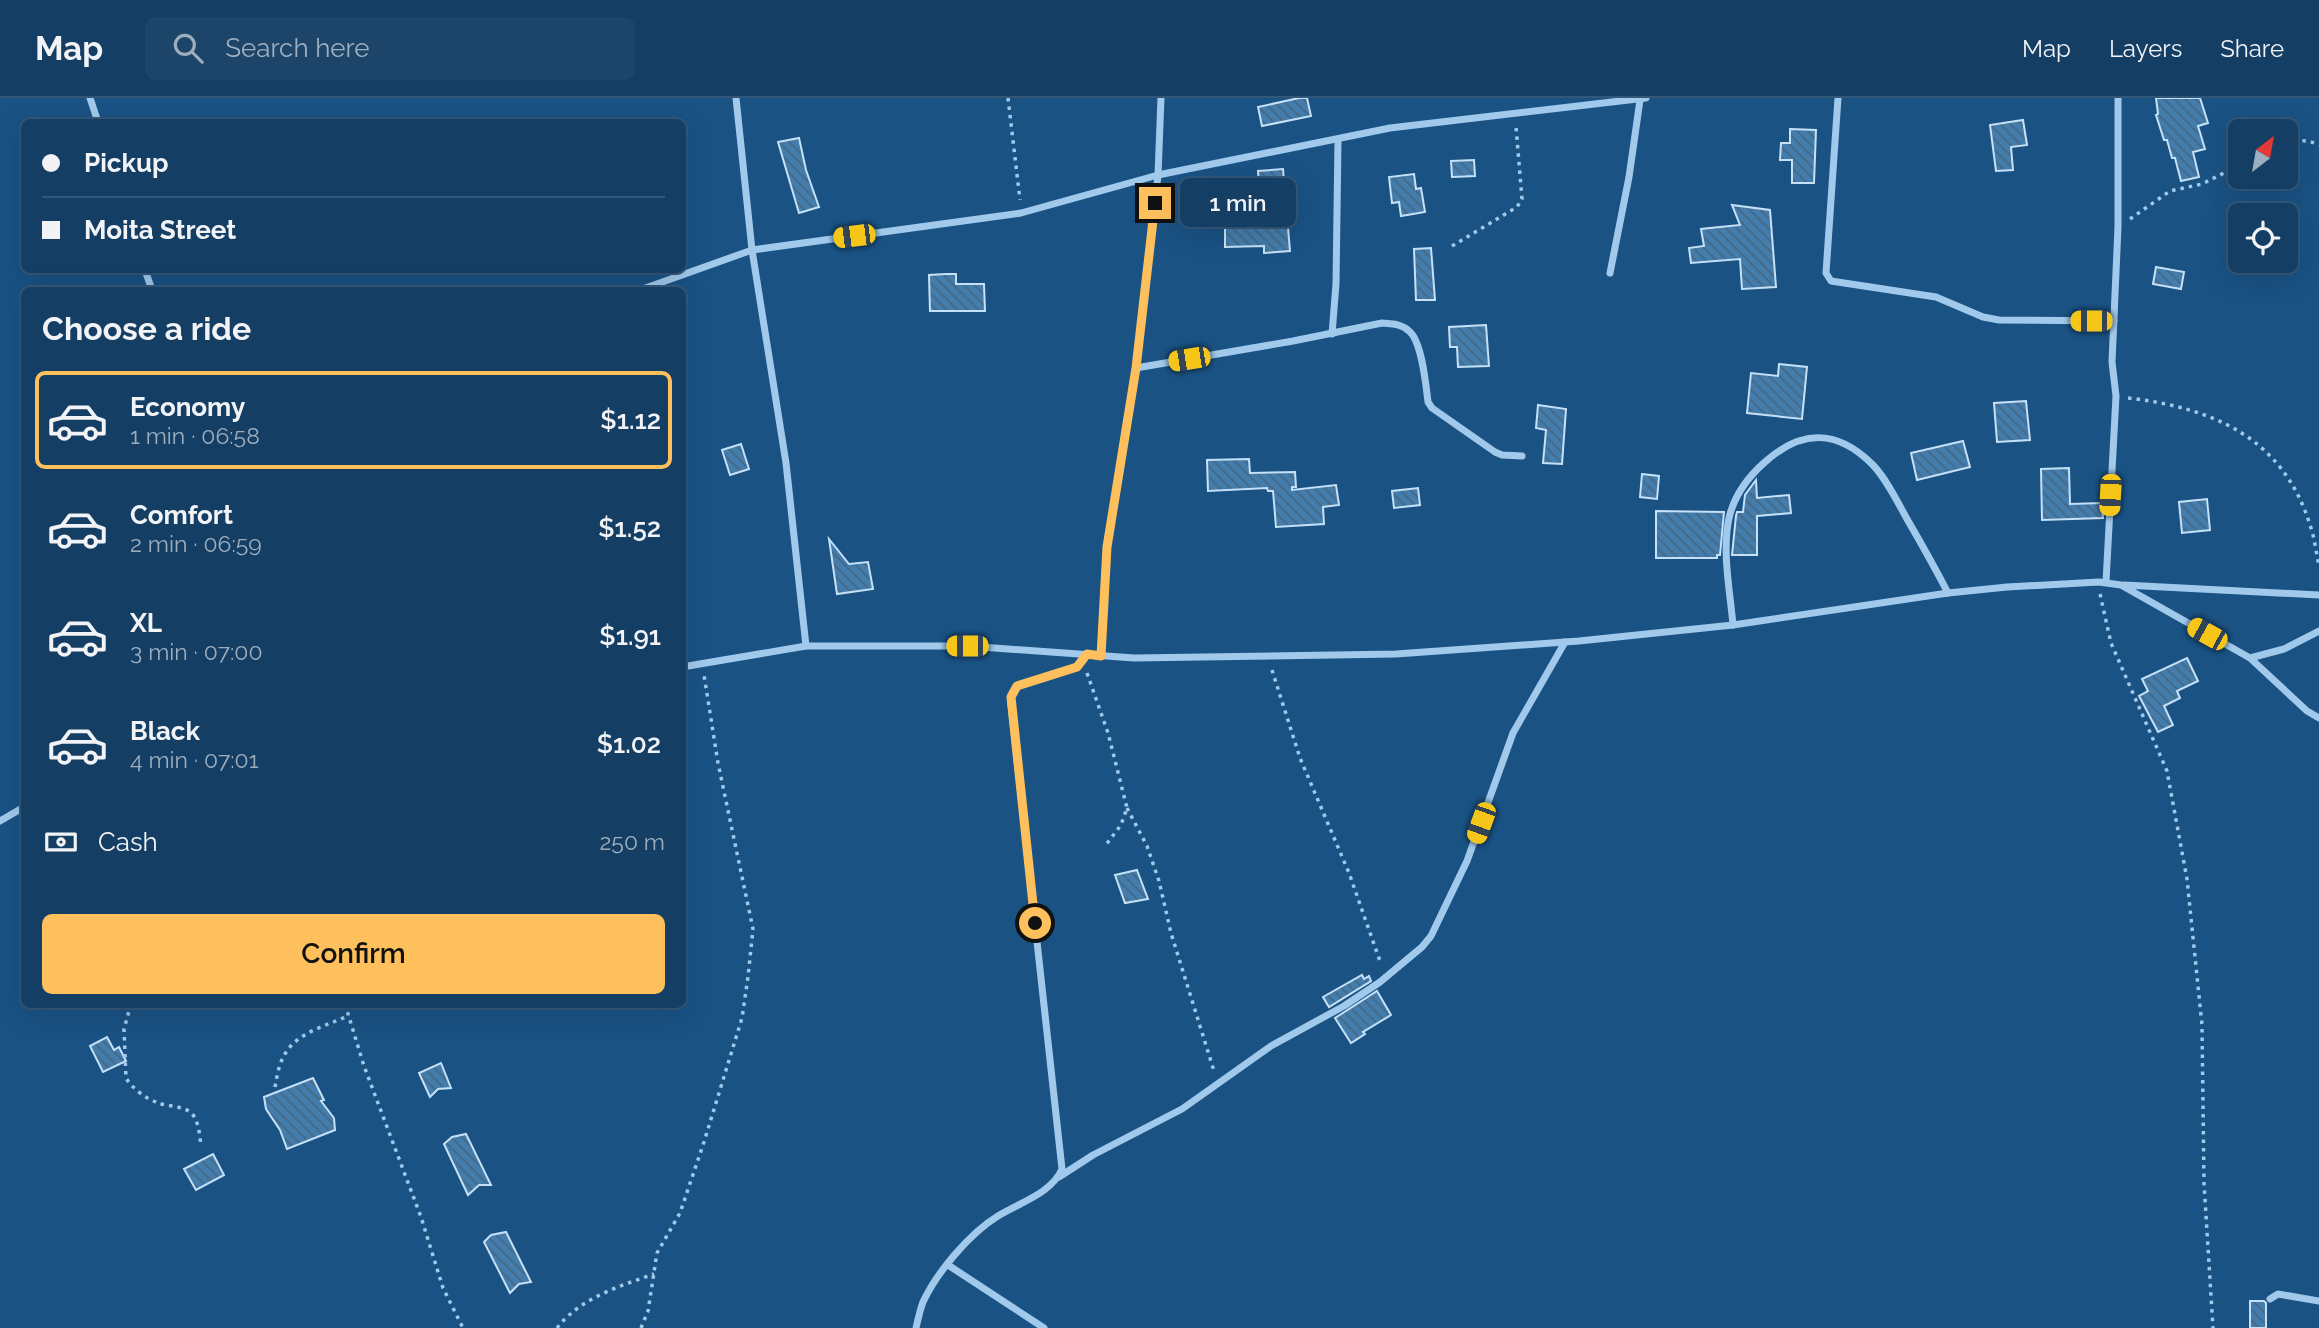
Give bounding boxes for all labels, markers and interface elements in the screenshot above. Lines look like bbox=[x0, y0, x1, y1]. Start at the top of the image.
search box bbox=[145, 17, 635, 80]
text: Map bbox=[35, 29, 103, 68]
icon: search bbox=[169, 29, 207, 67]
text: Search here bbox=[225, 33, 370, 63]
text: Map bbox=[2022, 34, 2071, 63]
text: Layers bbox=[2109, 34, 2182, 63]
text: Share bbox=[2220, 34, 2284, 63]
north arrow bbox=[2228, 119, 2298, 189]
map controls bbox=[2228, 119, 2298, 273]
text: Pickup bbox=[84, 148, 169, 178]
callout: 1 min bbox=[1180, 178, 1295, 228]
route end bbox=[1139, 187, 1171, 219]
text: 1 min bbox=[1209, 189, 1267, 216]
button: locate bbox=[2228, 203, 2298, 273]
text: Moita Street bbox=[84, 215, 236, 245]
car bbox=[832, 223, 877, 249]
text: Choose a ride bbox=[42, 310, 251, 347]
car bbox=[2071, 311, 2113, 332]
car bbox=[1167, 345, 1212, 373]
icon: car bbox=[46, 389, 109, 452]
text: Economy bbox=[130, 392, 245, 422]
text: $1.12 bbox=[600, 405, 661, 435]
text: 1 min · 06:58 bbox=[130, 422, 260, 449]
car bbox=[2099, 473, 2122, 517]
icon: car bbox=[46, 497, 109, 560]
text: Comfort bbox=[130, 500, 233, 530]
text: $1.52 bbox=[598, 513, 661, 543]
text: 2 min · 06:59 bbox=[130, 530, 262, 557]
icon: car bbox=[46, 605, 109, 668]
text: XL bbox=[130, 608, 162, 638]
car bbox=[2184, 615, 2231, 653]
text: $1.91 bbox=[599, 621, 661, 651]
car bbox=[947, 636, 989, 657]
text: 3 min · 07:00 bbox=[130, 638, 262, 665]
icon: car bbox=[46, 713, 109, 776]
text: Black bbox=[130, 716, 200, 746]
text: $1.02 bbox=[597, 729, 661, 759]
text: 4 min · 07:01 bbox=[130, 746, 259, 773]
car bbox=[1464, 800, 1499, 846]
icon: cash bbox=[42, 823, 80, 861]
text: Cash bbox=[98, 827, 158, 857]
text: 250 m bbox=[599, 828, 665, 855]
route start bbox=[1019, 907, 1051, 939]
button: Confirm bbox=[42, 914, 665, 994]

